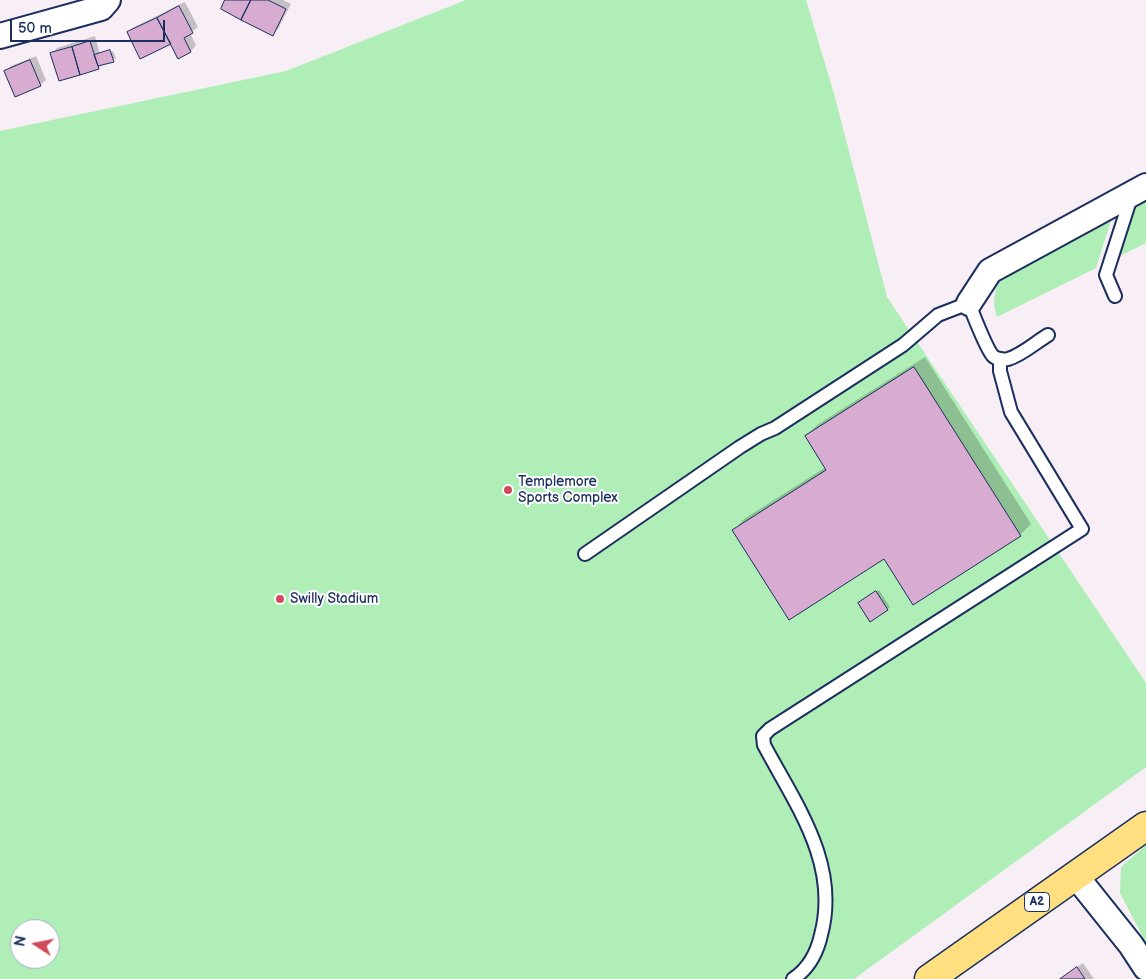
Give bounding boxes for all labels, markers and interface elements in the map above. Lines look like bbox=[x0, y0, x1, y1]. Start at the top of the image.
scale bar bbox=[12, 10, 168, 42]
text: 50 m bbox=[18, 19, 52, 38]
place label: Templemore Sports Complex bbox=[518, 474, 618, 507]
marker: Templemore Sports Complex bbox=[502, 484, 514, 496]
place label: Swilly Stadium bbox=[290, 591, 378, 607]
marker: Swilly Stadium bbox=[274, 593, 286, 605]
road number: A2 bbox=[1024, 892, 1050, 912]
north arrow bbox=[10, 919, 60, 969]
text: N bbox=[11, 934, 30, 948]

